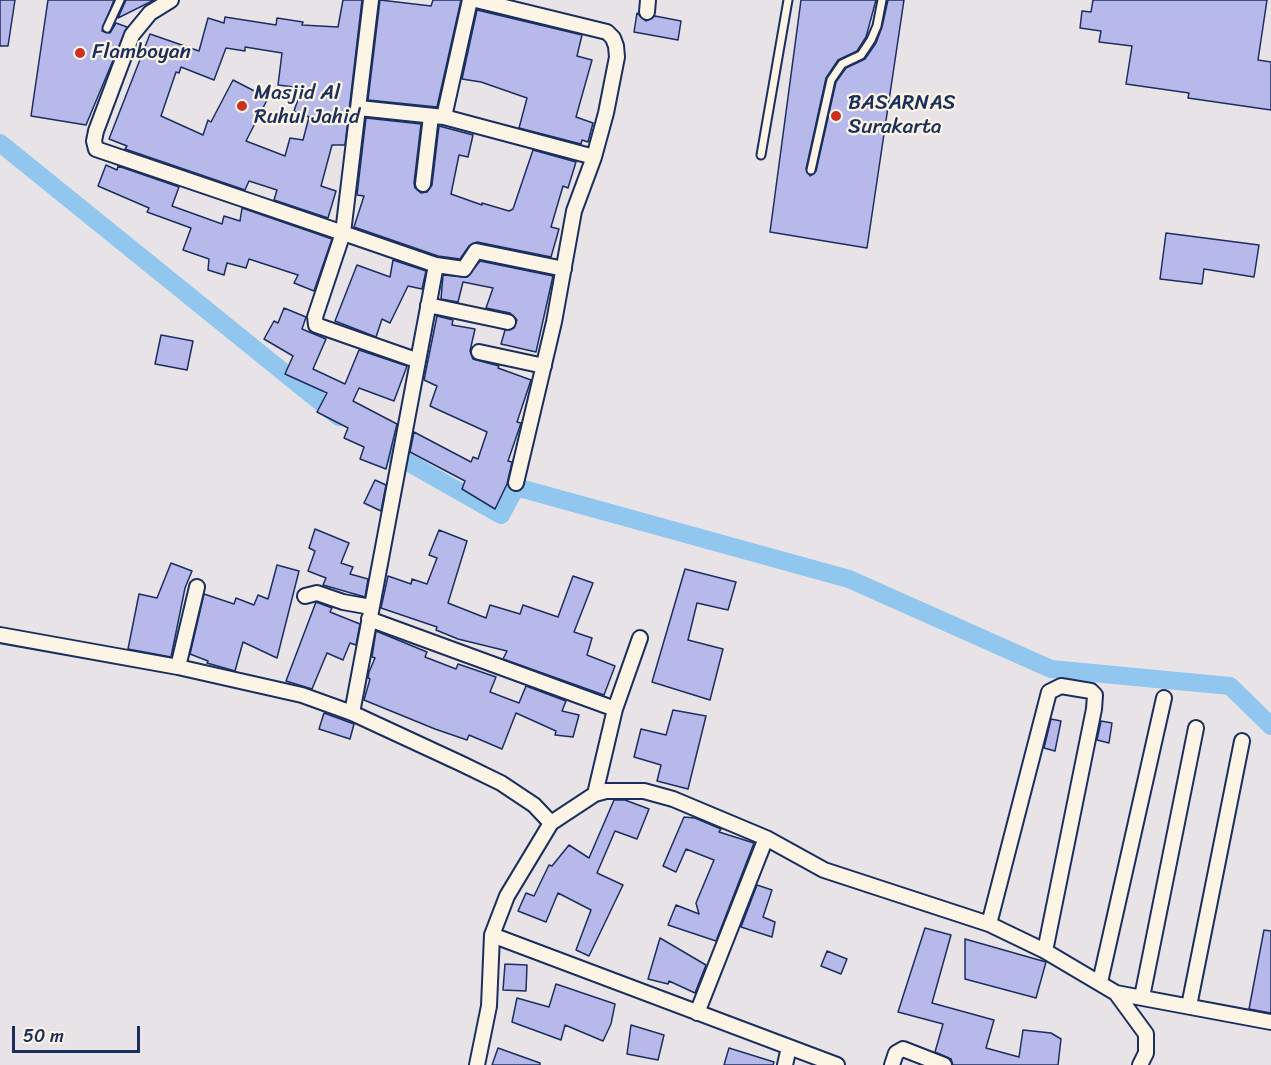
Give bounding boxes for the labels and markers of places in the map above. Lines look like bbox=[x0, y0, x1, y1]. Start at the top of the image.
place label: Flamboyan bbox=[92, 40, 191, 66]
marker: Flamboyan bbox=[73, 46, 87, 60]
place label: Masjid Al Ruhul Jahid bbox=[254, 81, 360, 131]
place label: BASARNAS Surakarta bbox=[848, 91, 956, 141]
marker: Masjid Al Ruhul Jahid bbox=[235, 99, 249, 113]
marker: BASARNAS Surakarta bbox=[829, 109, 843, 123]

